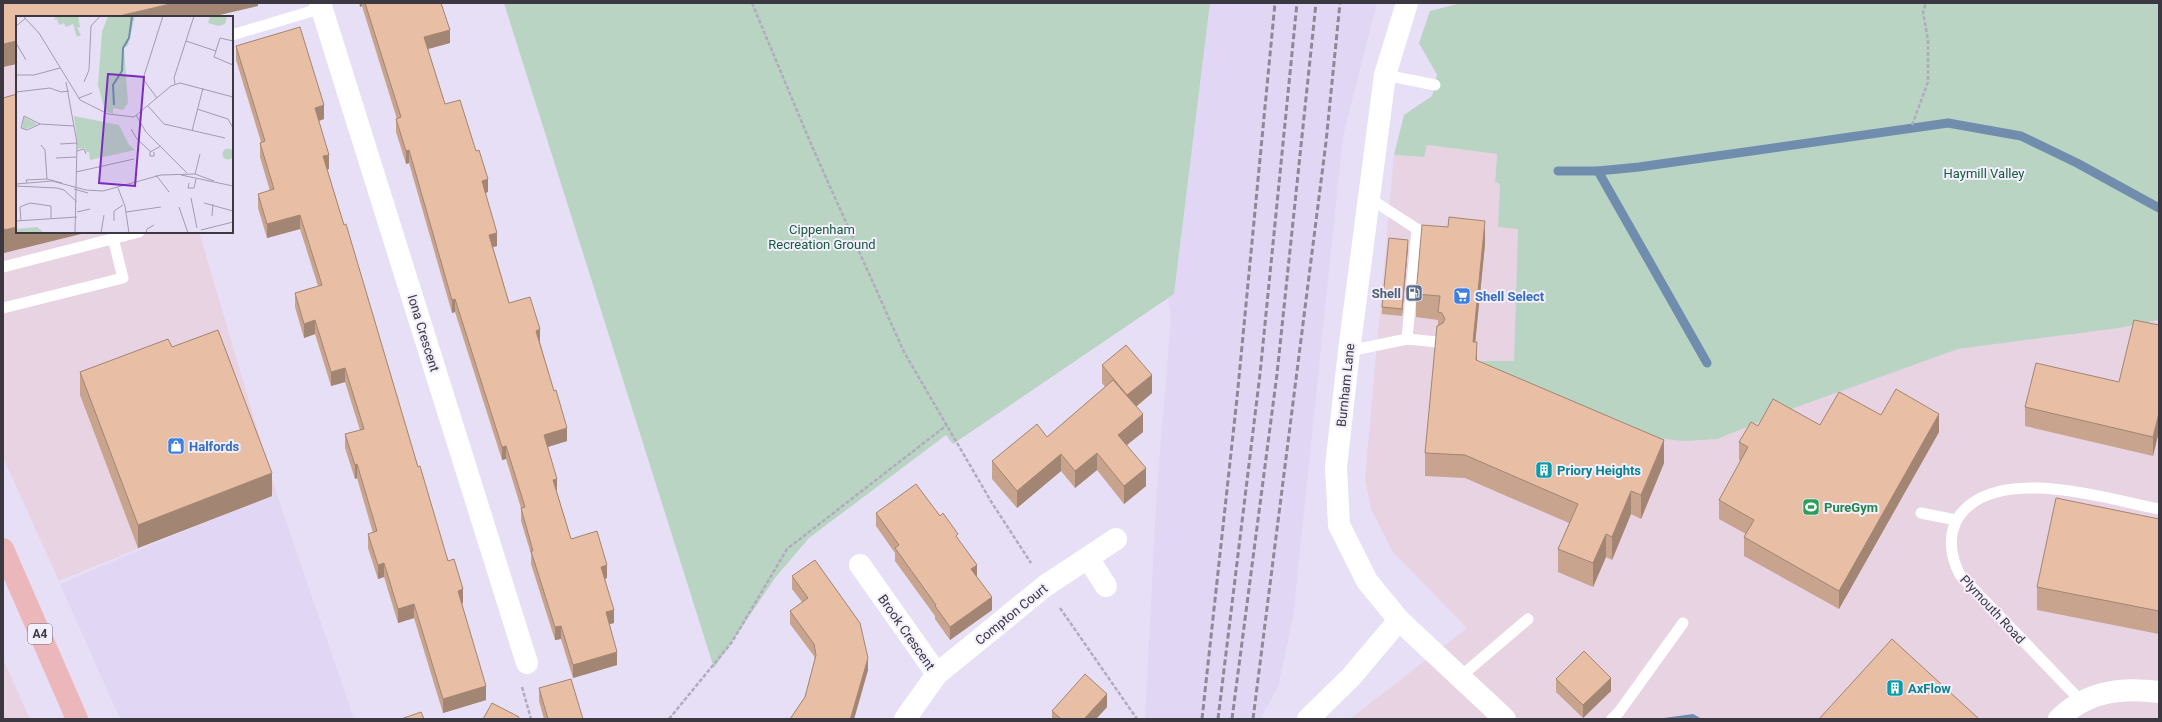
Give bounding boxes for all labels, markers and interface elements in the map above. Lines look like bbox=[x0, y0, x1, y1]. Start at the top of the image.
inset map bbox=[16, 16, 233, 233]
park label: Haymill Valley bbox=[1944, 166, 2024, 181]
park label: Cippenham Recreation Ground bbox=[768, 222, 876, 252]
fuel station icon: Shell bbox=[1404, 283, 1424, 303]
place label: Shell bbox=[1372, 286, 1401, 301]
supermarket icon: Shell Select bbox=[1452, 286, 1472, 306]
place label: Shell Select bbox=[1475, 289, 1545, 304]
street label: Iona Crescent bbox=[405, 293, 442, 374]
street label: Burnham Lane bbox=[1334, 342, 1357, 428]
shop icon: Halfords bbox=[166, 436, 186, 456]
place label: Halfords bbox=[189, 439, 240, 454]
building icon: Priory Heights bbox=[1534, 460, 1554, 480]
place label: Priory Heights bbox=[1557, 463, 1641, 478]
sports icon: PureGym bbox=[1801, 497, 1821, 517]
place label: PureGym bbox=[1824, 500, 1878, 515]
street label: Plymouth Road bbox=[1957, 572, 2028, 647]
street label: Compton Court bbox=[972, 581, 1050, 648]
street label: Brook Crescent bbox=[875, 592, 938, 673]
road number: A4 bbox=[28, 624, 52, 644]
building icon: AxFlow bbox=[1885, 678, 1905, 698]
place label: AxFlow bbox=[1908, 681, 1951, 696]

